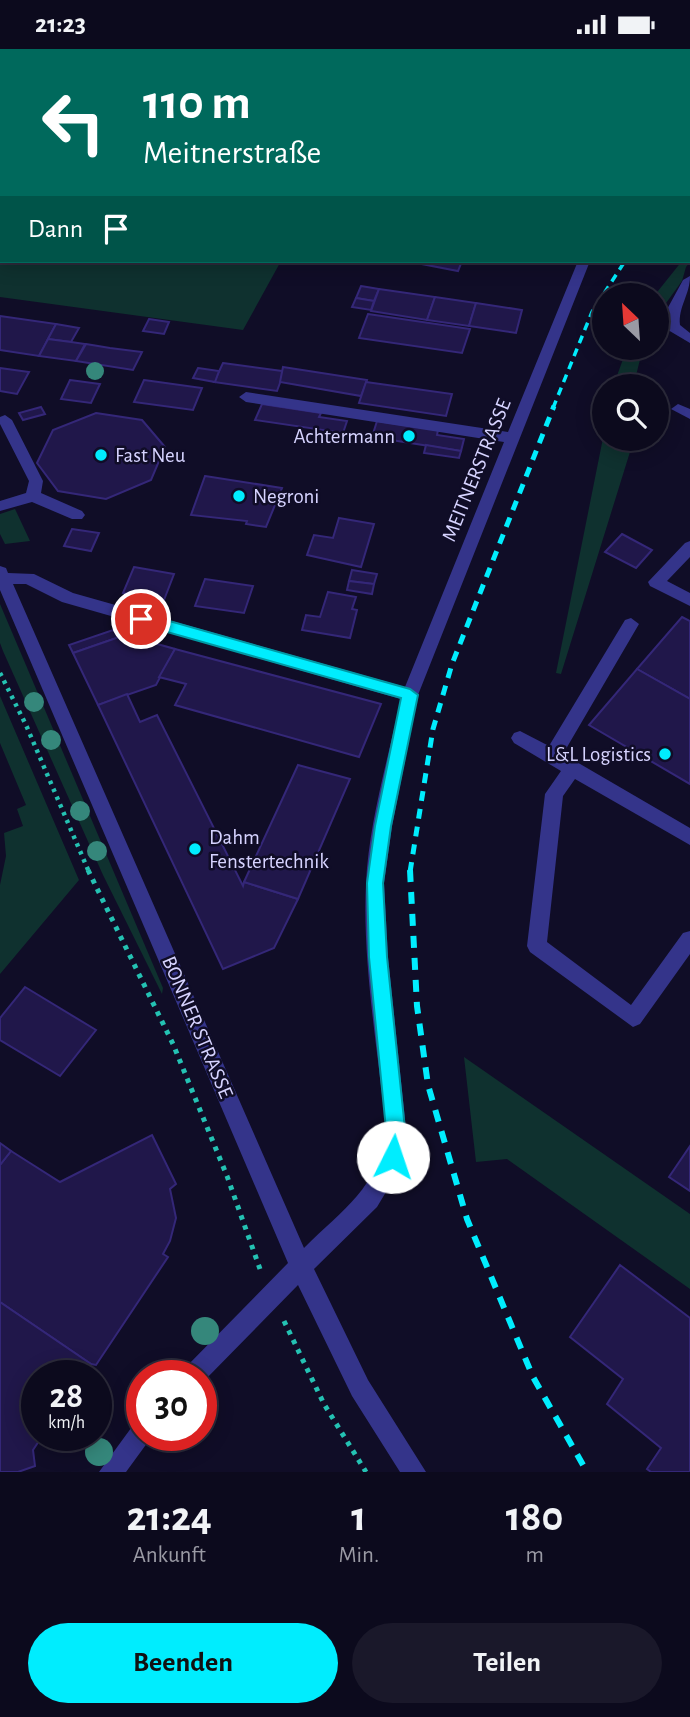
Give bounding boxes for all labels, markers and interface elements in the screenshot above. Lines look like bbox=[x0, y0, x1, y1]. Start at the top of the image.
text: 21:23 bbox=[35, 11, 86, 37]
icon: left bbox=[28, 77, 119, 168]
text: 110 m bbox=[143, 79, 251, 128]
text: Meitnerstraße bbox=[143, 137, 321, 169]
icon: arrive bbox=[97, 210, 135, 248]
text: Dann bbox=[28, 216, 83, 242]
north arrow bbox=[592, 283, 668, 361]
map controls bbox=[592, 283, 669, 451]
button: search bbox=[592, 374, 669, 451]
street label: MEITNERSTRASSE bbox=[438, 396, 515, 545]
place label: Achtermann bbox=[294, 426, 395, 447]
marker: Achtermann bbox=[401, 428, 417, 444]
place label: Fast Neu bbox=[115, 445, 186, 466]
marker: Fast Neu bbox=[93, 447, 109, 463]
place label: Negroni bbox=[253, 486, 319, 507]
marker: Negroni bbox=[231, 488, 247, 504]
pin bbox=[111, 589, 171, 649]
icon: arrive bbox=[122, 600, 160, 638]
place label: L&L Logistics bbox=[546, 744, 651, 765]
marker: L&L Logistics bbox=[657, 746, 673, 762]
place label: Dahm Fenstertechnik bbox=[209, 827, 329, 872]
marker: Dahm Fenstertechnik bbox=[187, 841, 203, 857]
street label: BONNER STRASSE bbox=[158, 953, 237, 1101]
position arrow bbox=[356, 1120, 430, 1194]
speed limit sign: 30 bbox=[126, 1360, 217, 1451]
text: 28 bbox=[50, 1379, 83, 1414]
text: km/h bbox=[48, 1414, 85, 1432]
text: 21:24 bbox=[126, 1496, 212, 1538]
text: 1 bbox=[351, 1496, 366, 1538]
text: 180 bbox=[506, 1496, 563, 1538]
text: Ankunft bbox=[133, 1544, 206, 1567]
text: Min. bbox=[338, 1544, 379, 1567]
text: m bbox=[525, 1544, 544, 1567]
button: Beenden bbox=[28, 1623, 338, 1703]
button: Teilen bbox=[352, 1623, 662, 1703]

